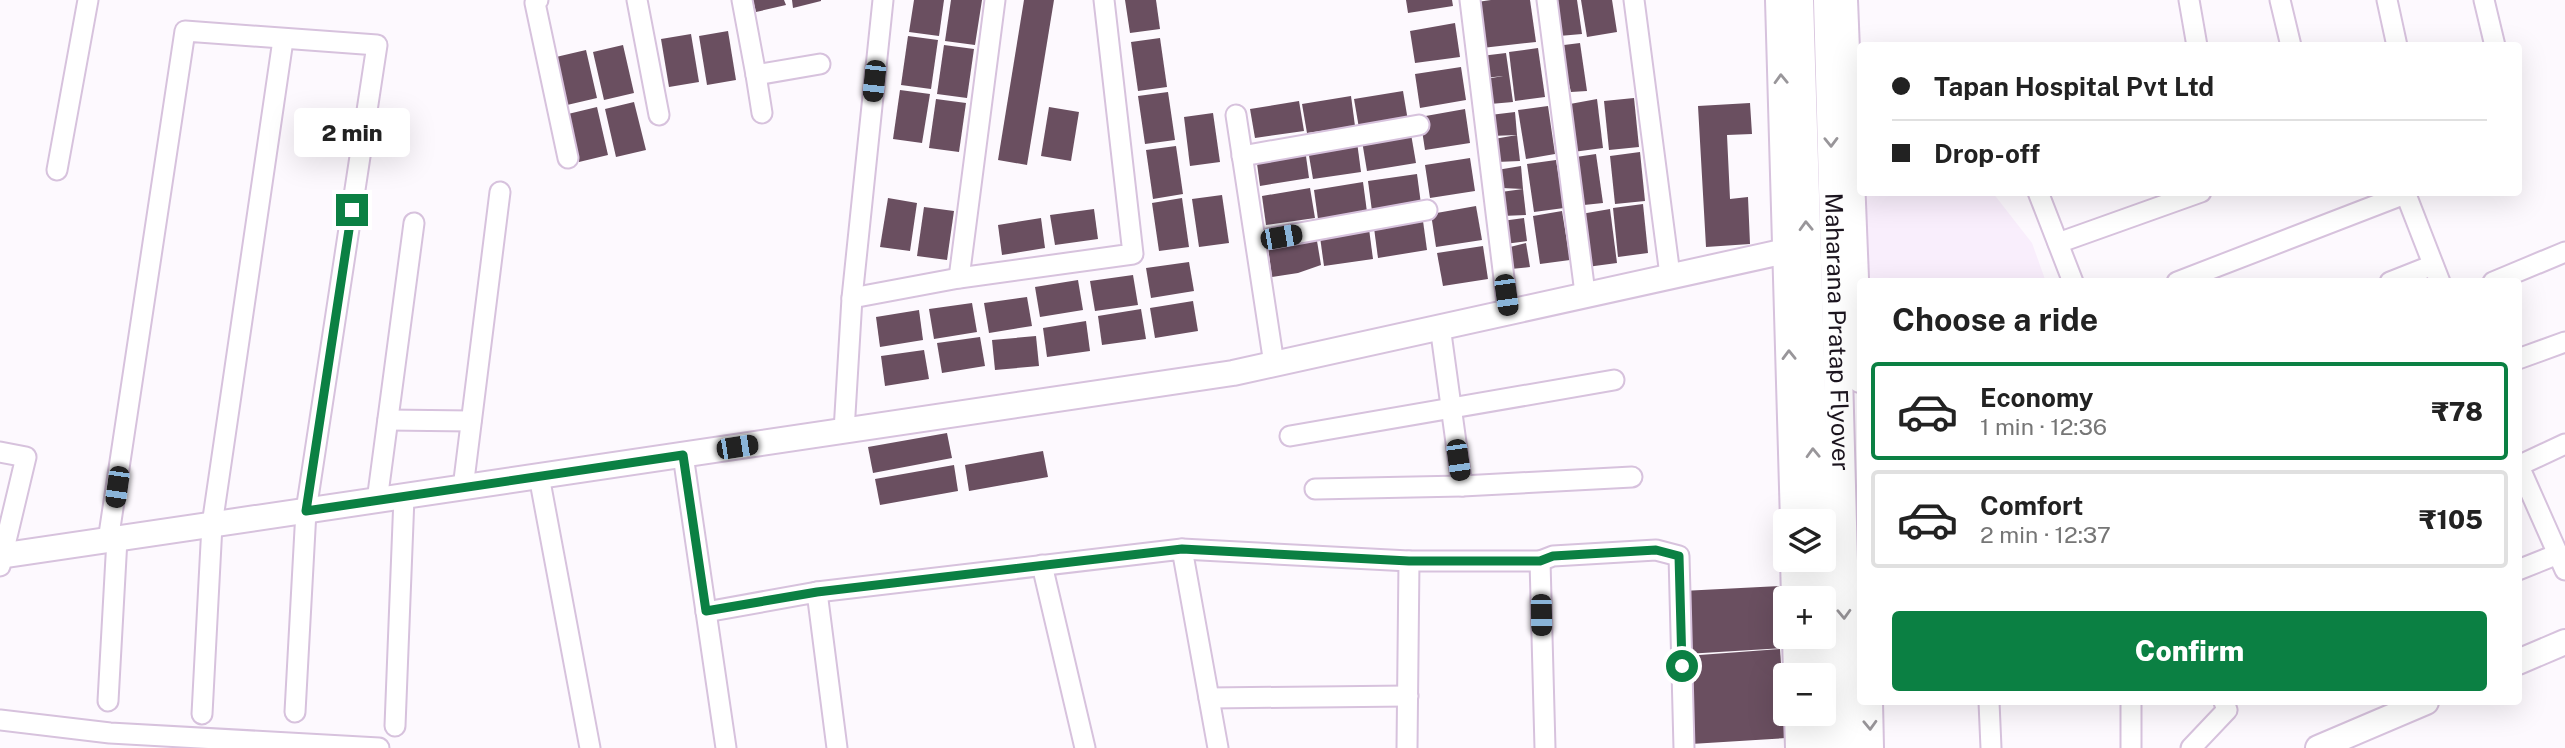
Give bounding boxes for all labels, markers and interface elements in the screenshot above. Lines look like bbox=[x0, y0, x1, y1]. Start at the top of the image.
car bbox=[862, 59, 887, 103]
text: Tapan Hospital Pvt Ltd bbox=[1934, 71, 2214, 102]
one-way arrow bbox=[1773, 73, 1788, 84]
callout: 2 min bbox=[294, 108, 410, 158]
text: 2 min bbox=[321, 119, 383, 146]
one-way arrow bbox=[1824, 136, 1839, 147]
text: Drop-off bbox=[1934, 138, 2040, 169]
street label: Maharana Pratap Flyover bbox=[1820, 192, 1856, 471]
route end bbox=[336, 194, 368, 226]
one-way arrow bbox=[1798, 220, 1813, 231]
car bbox=[1259, 223, 1304, 251]
car bbox=[1493, 273, 1520, 317]
text: Choose a ride bbox=[1892, 301, 2098, 338]
one-way arrow bbox=[1781, 350, 1796, 361]
icon: car bbox=[1896, 380, 1959, 443]
text: Economy bbox=[1980, 382, 2093, 413]
text: ₹78 bbox=[2431, 396, 2483, 427]
text: 1 min · 12:36 bbox=[1980, 413, 2107, 440]
car bbox=[715, 433, 760, 461]
car bbox=[1445, 438, 1472, 482]
one-way arrow bbox=[1805, 448, 1820, 459]
car bbox=[104, 465, 131, 509]
icon: car bbox=[1896, 488, 1959, 551]
text: Comfort bbox=[1980, 490, 2083, 521]
text: ₹105 bbox=[2419, 504, 2483, 535]
map controls bbox=[1773, 509, 1836, 726]
button: layers bbox=[1773, 509, 1836, 572]
text: 2 min · 12:37 bbox=[1980, 521, 2111, 548]
button: + bbox=[1773, 586, 1836, 649]
car bbox=[1531, 594, 1552, 636]
one-way arrow bbox=[1836, 609, 1851, 620]
button: Confirm bbox=[1892, 611, 2487, 691]
route start bbox=[1666, 650, 1698, 682]
button: − bbox=[1773, 663, 1836, 726]
one-way arrow bbox=[1863, 720, 1878, 731]

